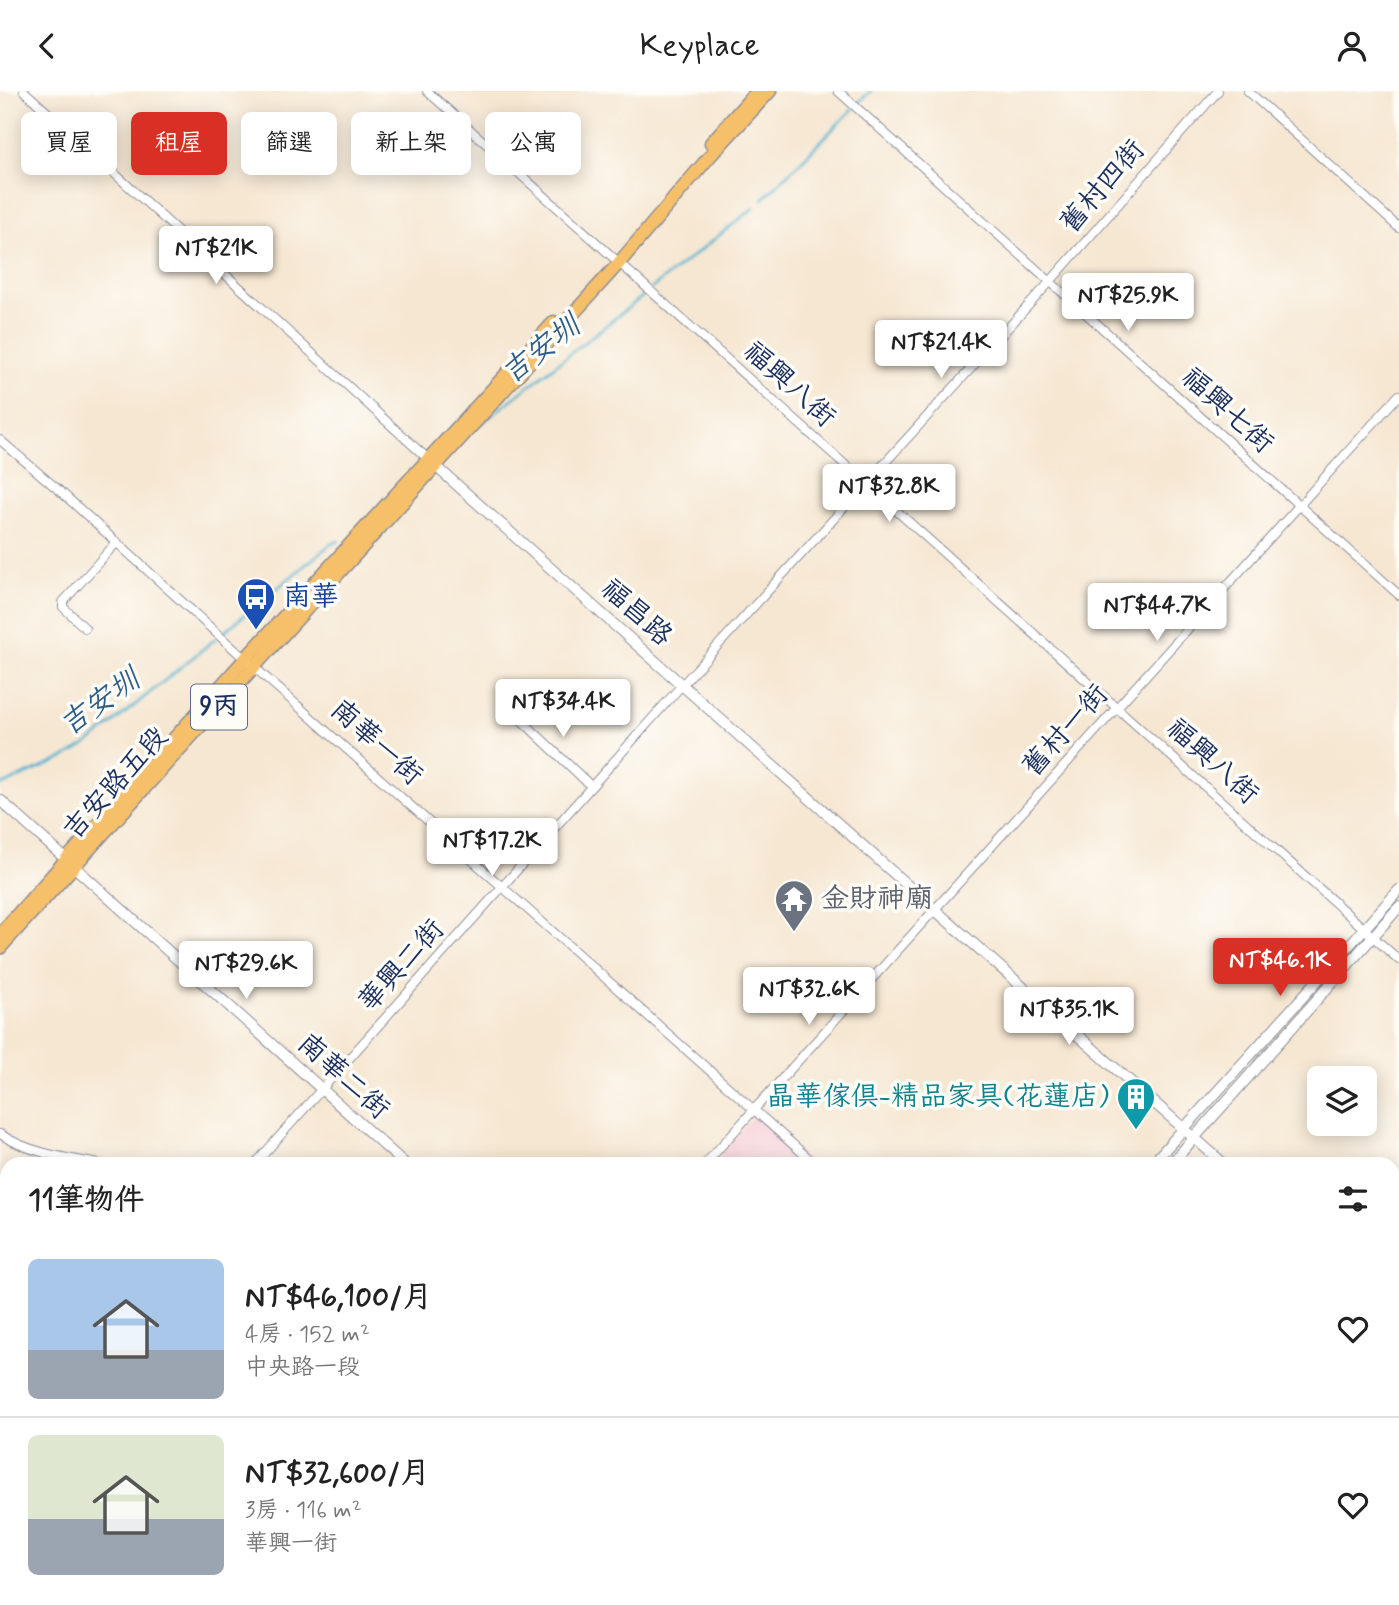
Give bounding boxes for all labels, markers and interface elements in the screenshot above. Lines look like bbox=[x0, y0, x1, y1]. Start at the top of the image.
text: Keyplace bbox=[639, 25, 760, 67]
icon: back bbox=[28, 27, 66, 65]
icon: person bbox=[1333, 27, 1371, 65]
chip: 買屋 bbox=[21, 112, 117, 175]
chip: 租屋 bbox=[131, 112, 227, 175]
chip: 篩選 bbox=[241, 112, 337, 175]
chip: 新上架 bbox=[351, 112, 471, 175]
chip: 公寓 bbox=[485, 112, 581, 175]
street label: 舊村四街 bbox=[1052, 133, 1154, 241]
pin: NT$21K bbox=[159, 227, 273, 286]
text: NT$21K bbox=[175, 234, 257, 264]
pin: NT$25.9K bbox=[1056, 273, 1200, 333]
text: NT$25.9K bbox=[1078, 281, 1178, 311]
water label: 吉安圳 bbox=[494, 305, 591, 393]
pin: NT$21.4K bbox=[869, 321, 1013, 380]
text: NT$21.4K bbox=[891, 328, 991, 358]
street label: 福興八街 bbox=[735, 334, 843, 436]
street label: 福興七街 bbox=[1173, 360, 1281, 462]
pin: NT$32.8K bbox=[817, 465, 961, 524]
text: NT$32.8K bbox=[838, 472, 940, 502]
street label: 福昌路 bbox=[592, 571, 680, 655]
bus stop icon: 南華 bbox=[235, 576, 277, 631]
place label: 南華 bbox=[283, 579, 339, 616]
pin: NT$44.7K bbox=[1085, 583, 1229, 643]
text: NT$44.7K bbox=[1104, 591, 1210, 621]
water label: 吉安圳 bbox=[52, 659, 150, 745]
street label: 舊村一街 bbox=[1015, 677, 1117, 785]
pin: NT$34.4K bbox=[491, 679, 635, 739]
road number: 9丙 bbox=[191, 685, 247, 729]
text: NT$34.4K bbox=[511, 687, 615, 717]
street label: 南華一街 bbox=[322, 692, 430, 794]
street label: 福興八街 bbox=[1158, 711, 1266, 813]
street label: 吉安路五段 bbox=[55, 720, 177, 848]
pin: NT$17.2K bbox=[420, 819, 564, 878]
text: NT$17.2K bbox=[443, 826, 541, 856]
temple icon: 金財神廟 bbox=[773, 878, 815, 933]
place label: 金財神廟 bbox=[821, 881, 933, 918]
street label: 華興二街 bbox=[351, 912, 453, 1020]
pin: NT$46.1K bbox=[1208, 939, 1352, 998]
pin: NT$29.6K bbox=[174, 941, 318, 1001]
text: NT$46.1K bbox=[1229, 946, 1331, 976]
text: NT$29.6K bbox=[195, 949, 297, 979]
pin: NT$32.6K bbox=[737, 967, 881, 1027]
text: NT$32.6K bbox=[759, 975, 859, 1005]
pin: NT$35.1K bbox=[997, 988, 1141, 1047]
text: NT$35.1K bbox=[1020, 995, 1118, 1025]
street label: 南華二街 bbox=[289, 1026, 397, 1128]
map controls bbox=[1307, 1066, 1377, 1136]
button: layers bbox=[1307, 1066, 1377, 1136]
building icon: 晶華傢俱-精品家具(花蓮店) bbox=[1115, 1076, 1157, 1131]
place label: 晶華傢俱-精品家具(花蓮店) bbox=[766, 1079, 1109, 1116]
icon: filters bbox=[1334, 1180, 1372, 1218]
text: 11筆物件 bbox=[28, 1181, 144, 1220]
text: NT$46,100/月 bbox=[245, 1278, 432, 1317]
icon: home bbox=[84, 1287, 168, 1371]
icon: heart bbox=[1334, 1310, 1372, 1348]
text: 4房 · 152 m² bbox=[245, 1320, 370, 1350]
text: 中央路一段 bbox=[245, 1353, 360, 1383]
text: NT$32,600/月 bbox=[245, 1454, 430, 1493]
icon: home bbox=[84, 1463, 168, 1547]
icon: heart bbox=[1334, 1486, 1372, 1524]
text: 3房 · 116 m² bbox=[245, 1496, 362, 1526]
text: 華興一街 bbox=[245, 1529, 337, 1559]

